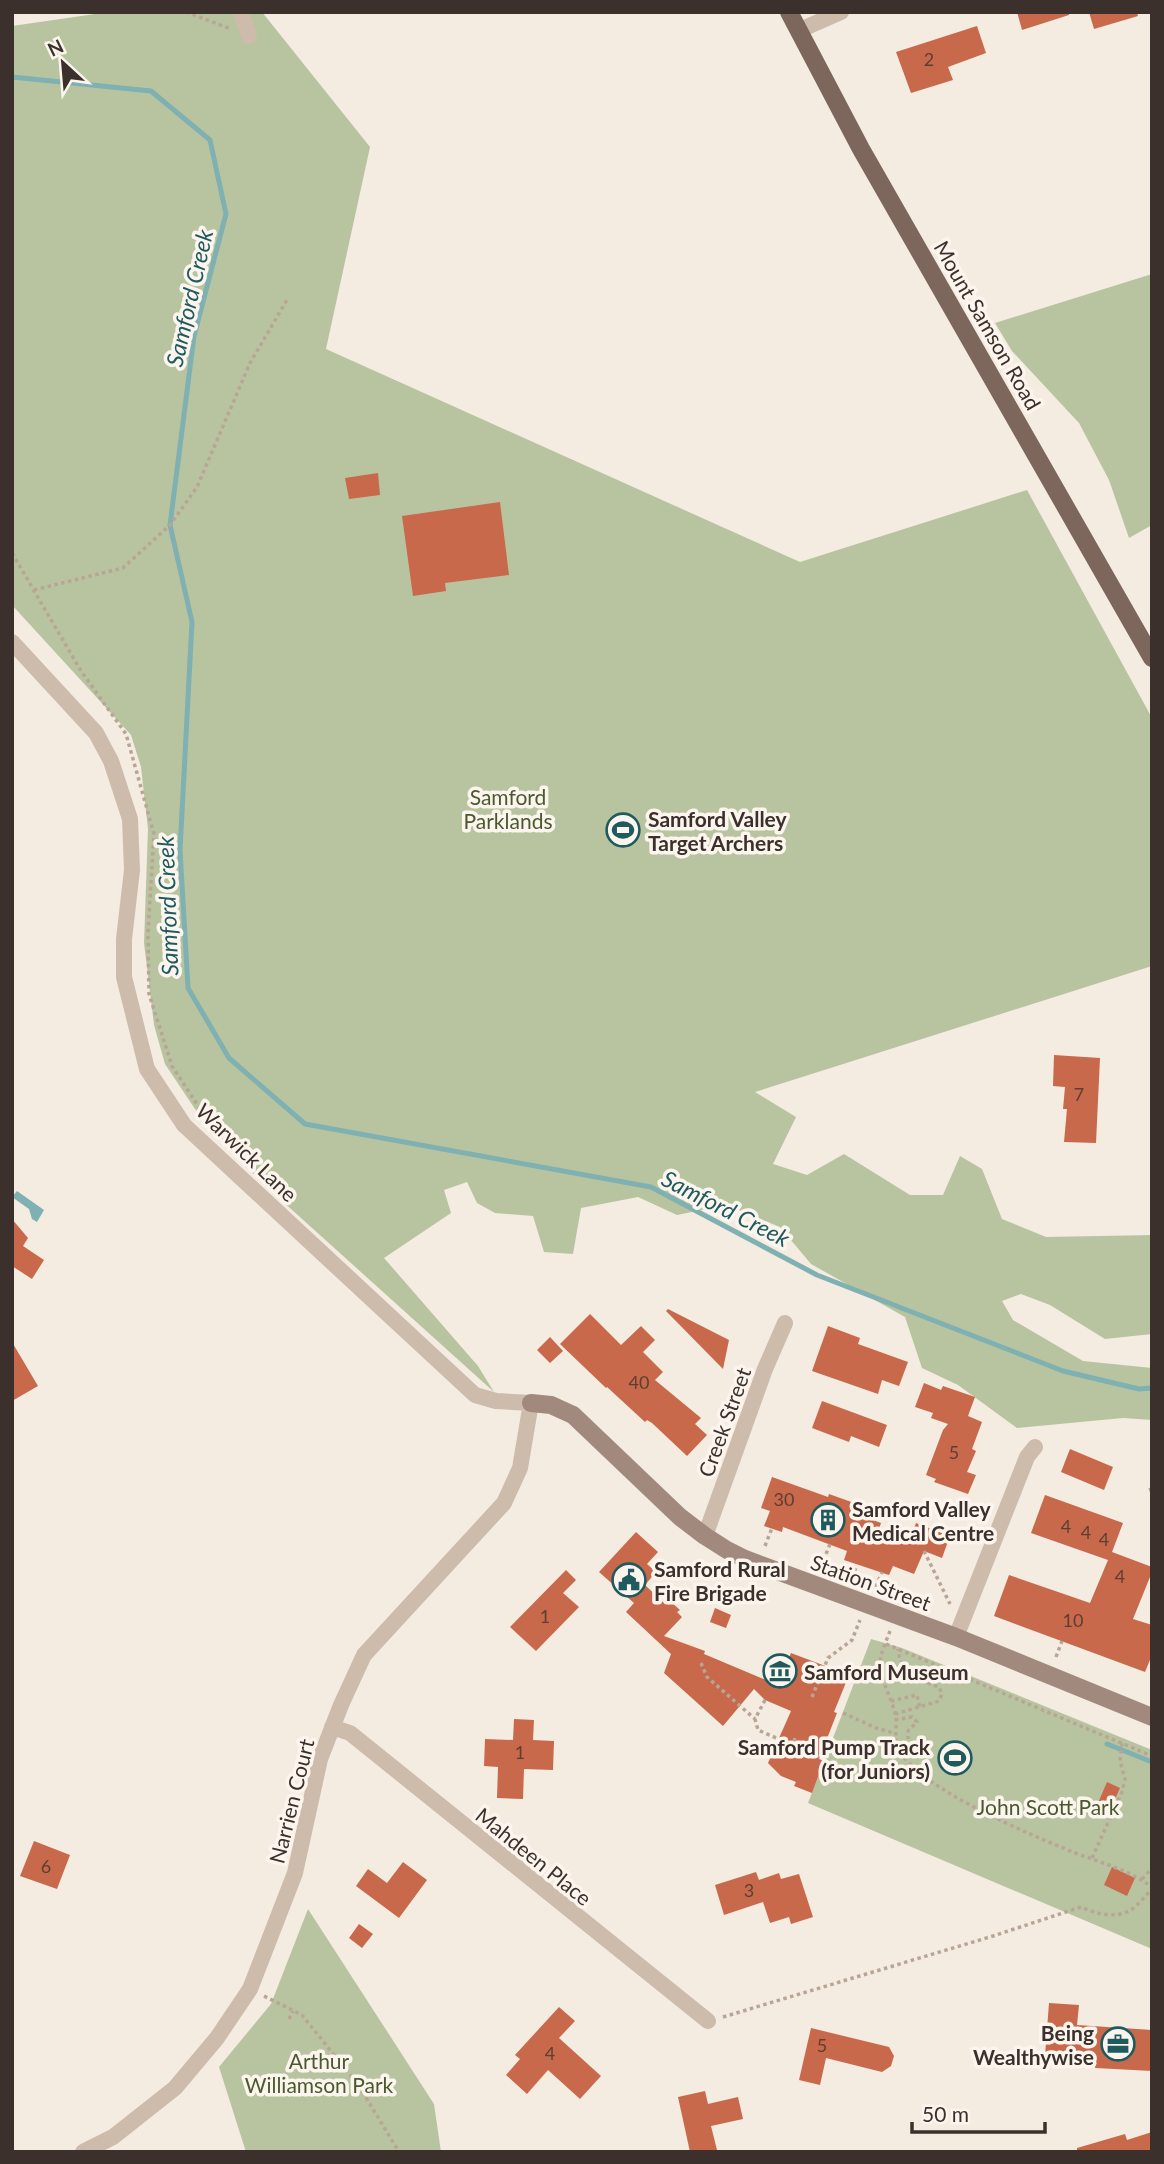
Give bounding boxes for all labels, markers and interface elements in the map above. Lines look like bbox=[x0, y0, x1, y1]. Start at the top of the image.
north arrow bbox=[28, 28, 98, 98]
text: N bbox=[44, 34, 67, 61]
house number: 2 bbox=[924, 48, 934, 70]
water label: Samford Creek bbox=[160, 226, 219, 369]
street label: Mount Samson Road bbox=[929, 236, 1047, 414]
park label: Samford Parklands bbox=[464, 784, 553, 833]
place label: Samford Valley Target Archers bbox=[648, 806, 788, 855]
sports icon: Samford Valley Target Archers bbox=[604, 811, 642, 849]
water label: Samford Creek bbox=[151, 835, 183, 976]
house number: 7 bbox=[1074, 1083, 1084, 1105]
street label: Warwick Lane bbox=[191, 1098, 303, 1206]
water label: Samford Creek bbox=[657, 1164, 796, 1253]
street label: Creek Street bbox=[693, 1363, 756, 1480]
house number: 40 bbox=[629, 1371, 649, 1393]
house number: 5 bbox=[949, 1441, 959, 1463]
house number: 30 bbox=[774, 1488, 794, 1510]
place label: Samford Valley Medical Centre bbox=[852, 1496, 994, 1545]
building icon: Samford Valley Medical Centre bbox=[809, 1501, 847, 1539]
house number: 4 bbox=[1061, 1515, 1071, 1537]
house number: 4 bbox=[1081, 1521, 1091, 1543]
house number: 4 bbox=[1099, 1528, 1109, 1550]
street label: Station Street bbox=[808, 1549, 935, 1615]
place label: Samford Rural Fire Brigade bbox=[654, 1556, 786, 1605]
public building icon: Samford Rural Fire Brigade bbox=[610, 1561, 648, 1599]
house number: 4 bbox=[1115, 1565, 1125, 1587]
house number: 1 bbox=[540, 1605, 550, 1627]
house number: 10 bbox=[1063, 1609, 1083, 1631]
museum icon: Samford Museum bbox=[761, 1652, 799, 1690]
place label: Samford Museum bbox=[804, 1659, 969, 1684]
place label: Samford Pump Track (for Juniors) bbox=[738, 1734, 931, 1783]
street label: Narrien Court bbox=[263, 1736, 319, 1866]
sports icon: Samford Pump Track (for Juniors) bbox=[936, 1739, 974, 1777]
house number: 1 bbox=[515, 1741, 525, 1763]
park label: John Scott Park bbox=[977, 1794, 1120, 1819]
street label: Mahdeen Place bbox=[471, 1802, 597, 1910]
house number: 6 bbox=[41, 1855, 51, 1877]
house number: 3 bbox=[744, 1879, 754, 1901]
place label: Being Wealthywise bbox=[973, 2020, 1094, 2069]
office icon: Being Wealthywise bbox=[1099, 2025, 1137, 2063]
house number: 5 bbox=[817, 2034, 827, 2056]
house number: 4 bbox=[545, 2042, 555, 2064]
park label: Arthur Williamson Park bbox=[245, 2048, 394, 2097]
scale bar bbox=[912, 2090, 1045, 2134]
text: 50 m bbox=[922, 2101, 969, 2126]

